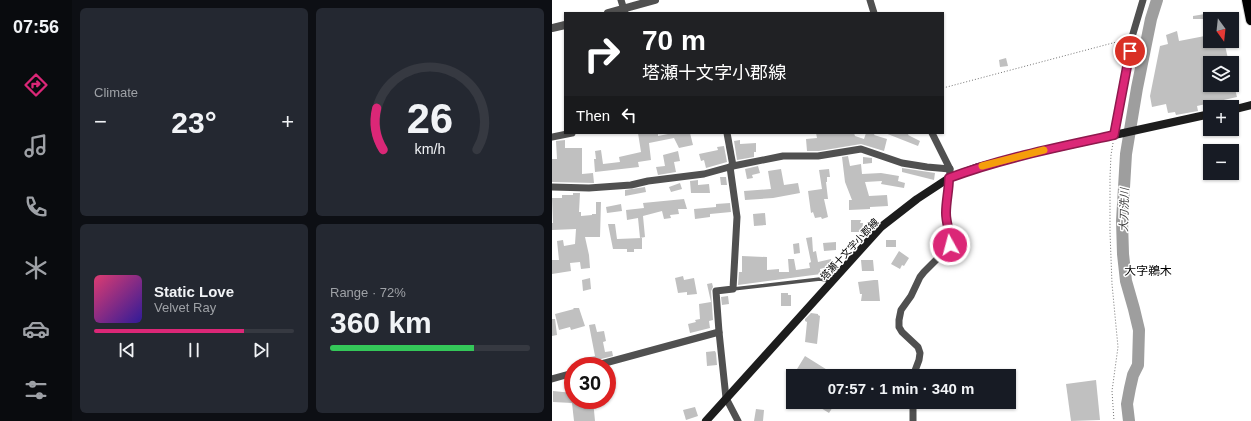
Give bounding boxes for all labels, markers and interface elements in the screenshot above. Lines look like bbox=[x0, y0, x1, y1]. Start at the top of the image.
north arrow bbox=[1203, 12, 1239, 48]
map controls bbox=[1203, 12, 1239, 180]
text: 07:56 bbox=[13, 17, 59, 37]
text: 70 m bbox=[642, 25, 706, 56]
icon: right bbox=[576, 28, 628, 80]
pin bbox=[1113, 34, 1147, 68]
icon: arrive bbox=[1119, 40, 1141, 62]
button: layers bbox=[1203, 56, 1239, 92]
text: 塔瀬十文字小郡線 bbox=[642, 63, 786, 83]
icon: directions bbox=[22, 71, 50, 99]
text: Climate bbox=[94, 85, 138, 100]
text: 26 bbox=[407, 95, 453, 142]
button: + bbox=[1203, 100, 1239, 136]
icon: left bbox=[618, 104, 640, 126]
text: 23° bbox=[171, 106, 217, 139]
text: Then bbox=[576, 107, 610, 124]
text: − bbox=[94, 109, 107, 134]
text: + bbox=[281, 109, 294, 134]
icon: music bbox=[22, 132, 50, 160]
text: km/h bbox=[415, 140, 446, 156]
button: − bbox=[1203, 144, 1239, 180]
water label: 大刀洗川 bbox=[1118, 187, 1130, 232]
icon: phone bbox=[22, 193, 50, 221]
street label: 塔瀬十文字小郡線 bbox=[818, 216, 881, 282]
position arrow bbox=[929, 224, 971, 266]
icon: climate bbox=[22, 254, 50, 282]
district label: 大字鵜木 bbox=[1124, 264, 1172, 278]
text: Static Love bbox=[154, 283, 234, 300]
text: Range · 72% bbox=[330, 285, 406, 300]
text: Velvet Ray bbox=[154, 300, 216, 315]
text: 360 km bbox=[330, 306, 432, 339]
icon: car bbox=[22, 315, 50, 343]
icon: previous bbox=[116, 339, 138, 361]
icon: pause bbox=[183, 339, 205, 361]
icon: next bbox=[250, 339, 272, 361]
speed limit sign: 30 bbox=[564, 357, 616, 409]
icon: filters bbox=[22, 376, 50, 404]
text: 07:57 · 1 min · 340 m bbox=[828, 380, 974, 397]

